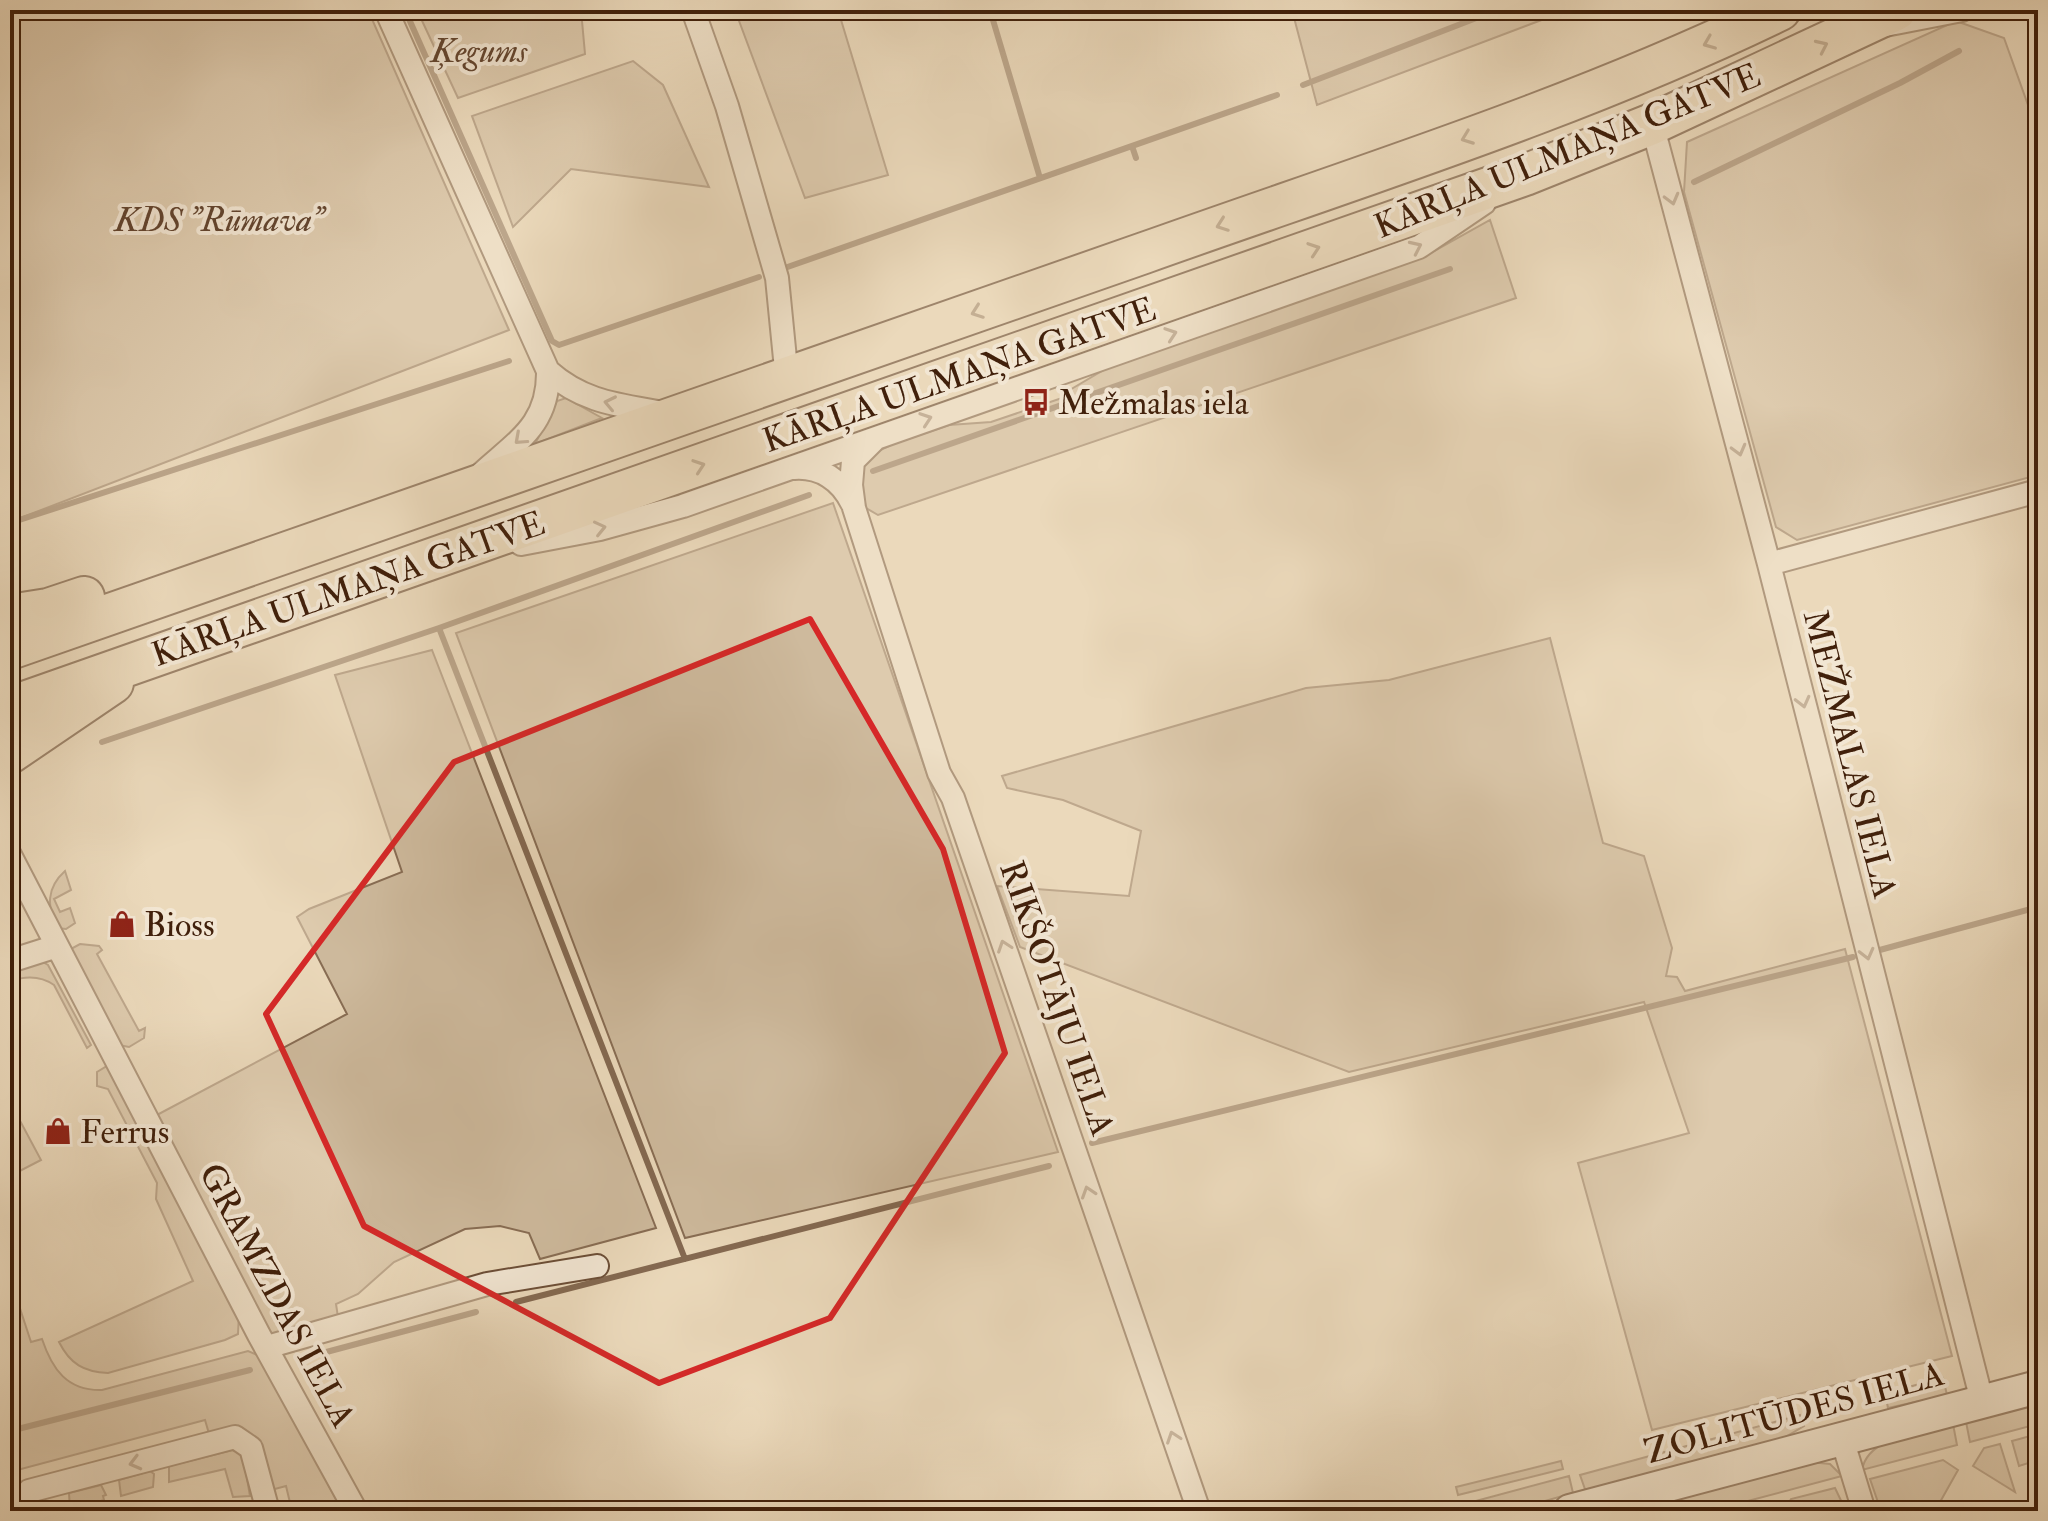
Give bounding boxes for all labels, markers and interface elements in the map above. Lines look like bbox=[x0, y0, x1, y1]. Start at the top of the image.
park label: Ķegums bbox=[429, 30, 528, 73]
one-way arrow bbox=[1703, 33, 1717, 50]
one-way arrow bbox=[1814, 40, 1828, 56]
street label: KĀRĻA ULMAŅA GATVE bbox=[1368, 54, 1767, 249]
one-way arrow bbox=[1461, 128, 1475, 145]
one-way arrow bbox=[1662, 192, 1679, 205]
park label: KDS "Rūmava" bbox=[113, 199, 327, 242]
one-way arrow bbox=[1216, 215, 1230, 232]
one-way arrow bbox=[1408, 241, 1423, 257]
one-way arrow bbox=[1306, 242, 1320, 259]
street label: KĀRĻA ULMAŅA GATVE bbox=[757, 288, 1162, 463]
one-way arrow bbox=[971, 302, 985, 319]
one-way arrow bbox=[1164, 327, 1178, 343]
place label: Mežmalas iela bbox=[1058, 382, 1250, 425]
bus stop icon: Mežmalas iela bbox=[1021, 387, 1051, 417]
one-way arrow bbox=[603, 395, 616, 412]
one-way arrow bbox=[918, 412, 932, 429]
one-way arrow bbox=[514, 429, 529, 444]
one-way arrow bbox=[1729, 443, 1746, 457]
one-way arrow bbox=[691, 459, 705, 475]
street label: KĀRĻA ULMAŅA GATVE bbox=[146, 502, 551, 677]
one-way arrow bbox=[592, 521, 606, 538]
street label: MEŽMALAS IELA bbox=[1793, 606, 1907, 903]
one-way arrow bbox=[1794, 695, 1811, 709]
street label: RIKŠOTĀJU IELA bbox=[989, 855, 1125, 1142]
place label: Bioss bbox=[144, 904, 215, 947]
shop icon: Bioss bbox=[107, 909, 137, 939]
one-way arrow bbox=[997, 939, 1013, 953]
one-way arrow bbox=[1857, 947, 1874, 961]
place label: Ferrus bbox=[80, 1111, 169, 1154]
shop icon: Ferrus bbox=[43, 1116, 73, 1146]
street label: GRAMZDAS IELA bbox=[189, 1156, 365, 1435]
one-way arrow bbox=[1081, 1185, 1097, 1199]
street label: ZOLITŪDES IELA bbox=[1640, 1353, 1949, 1474]
one-way arrow bbox=[1167, 1431, 1183, 1445]
one-way arrow bbox=[129, 1453, 143, 1470]

